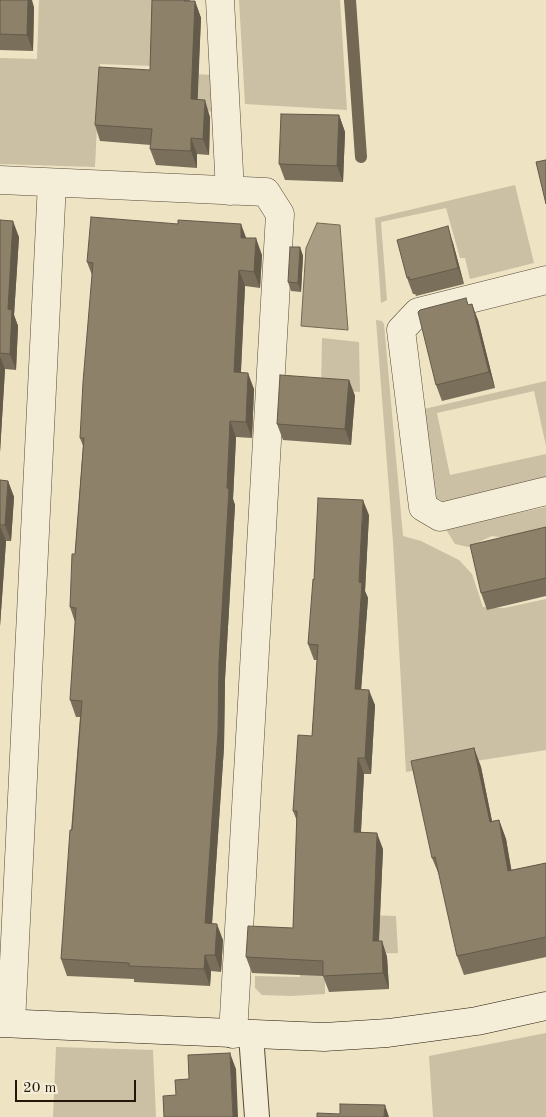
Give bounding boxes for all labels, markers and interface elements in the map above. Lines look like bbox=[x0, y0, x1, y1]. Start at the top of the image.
scale bar bbox=[18, 1070, 139, 1102]
text: 20 m bbox=[23, 1081, 57, 1096]

